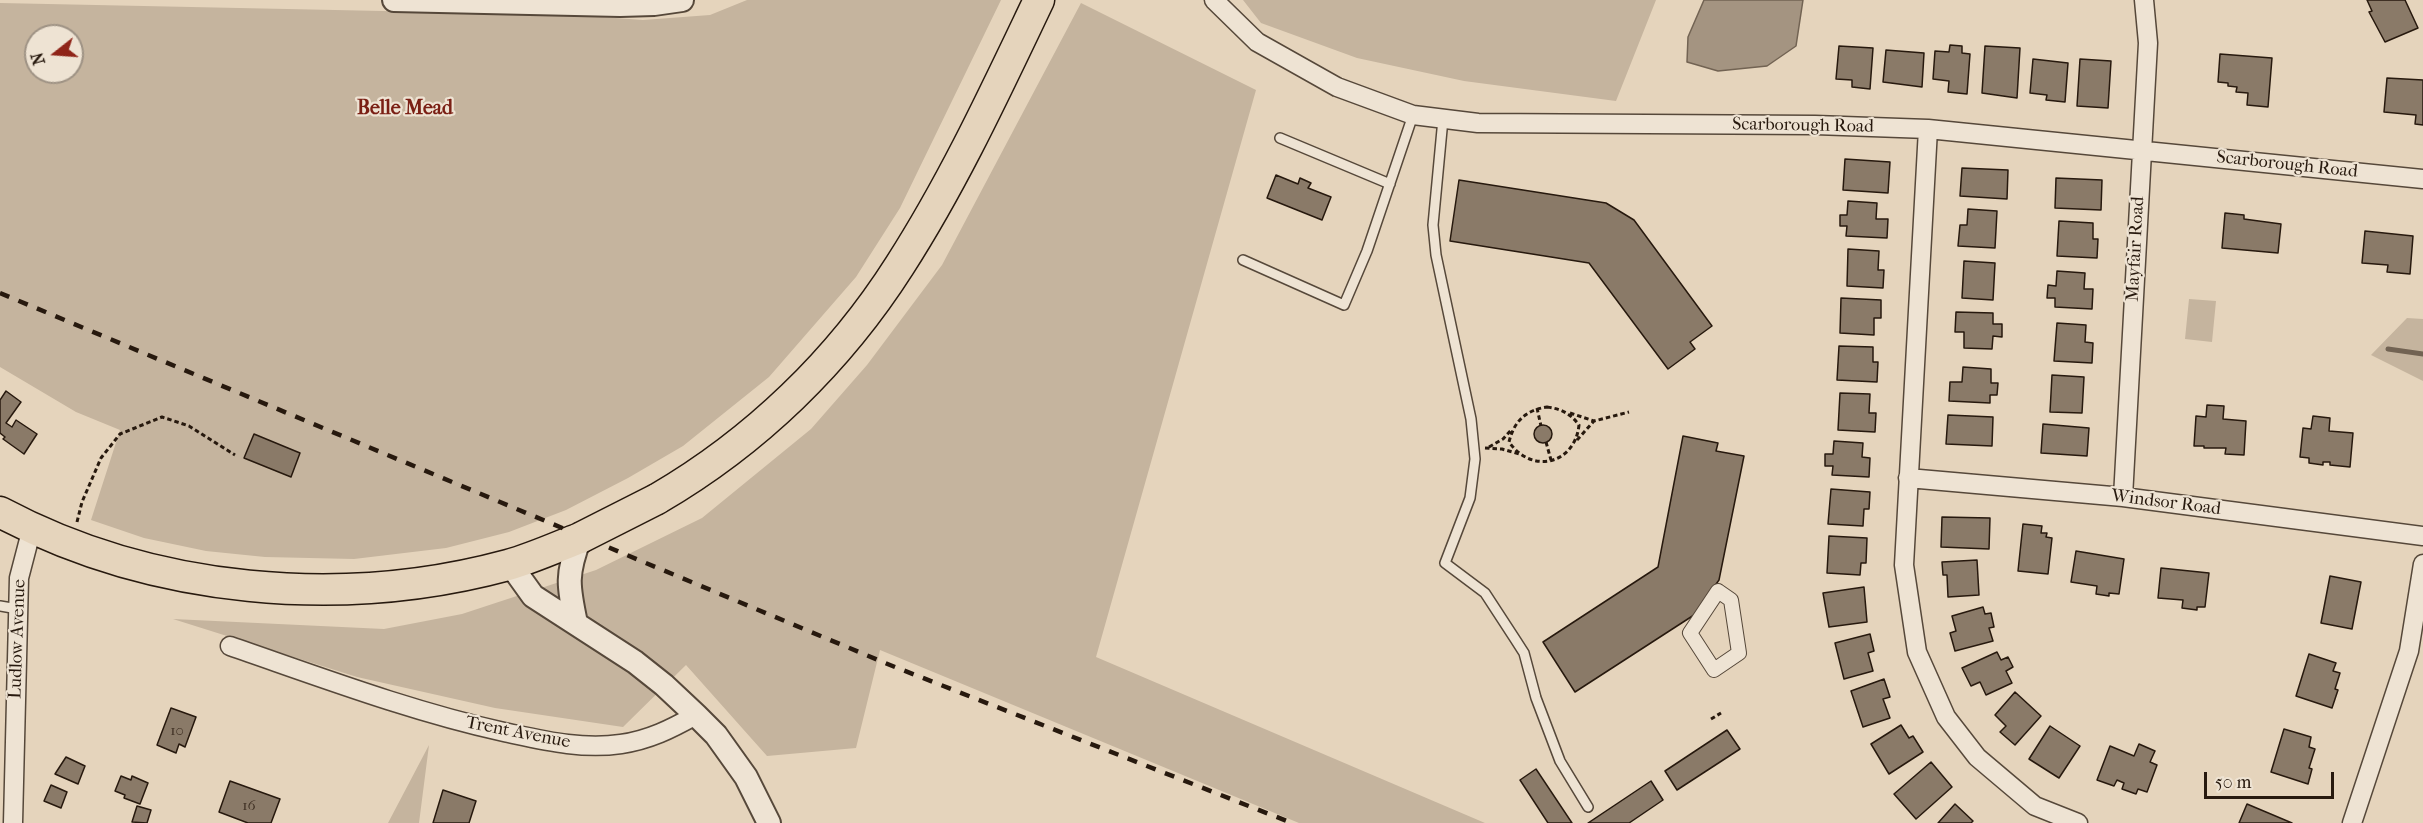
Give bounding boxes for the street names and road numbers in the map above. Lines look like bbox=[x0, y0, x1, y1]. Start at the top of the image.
street label: Scarborough Road bbox=[1732, 114, 1874, 138]
street label: Scarborough Road bbox=[2215, 147, 2359, 183]
street label: Mayfair Road bbox=[2122, 196, 2150, 302]
street label: Windsor Road bbox=[2110, 486, 2222, 520]
street label: Ludlow Avenue bbox=[5, 579, 31, 699]
street label: Trent Avenue bbox=[464, 712, 572, 754]

